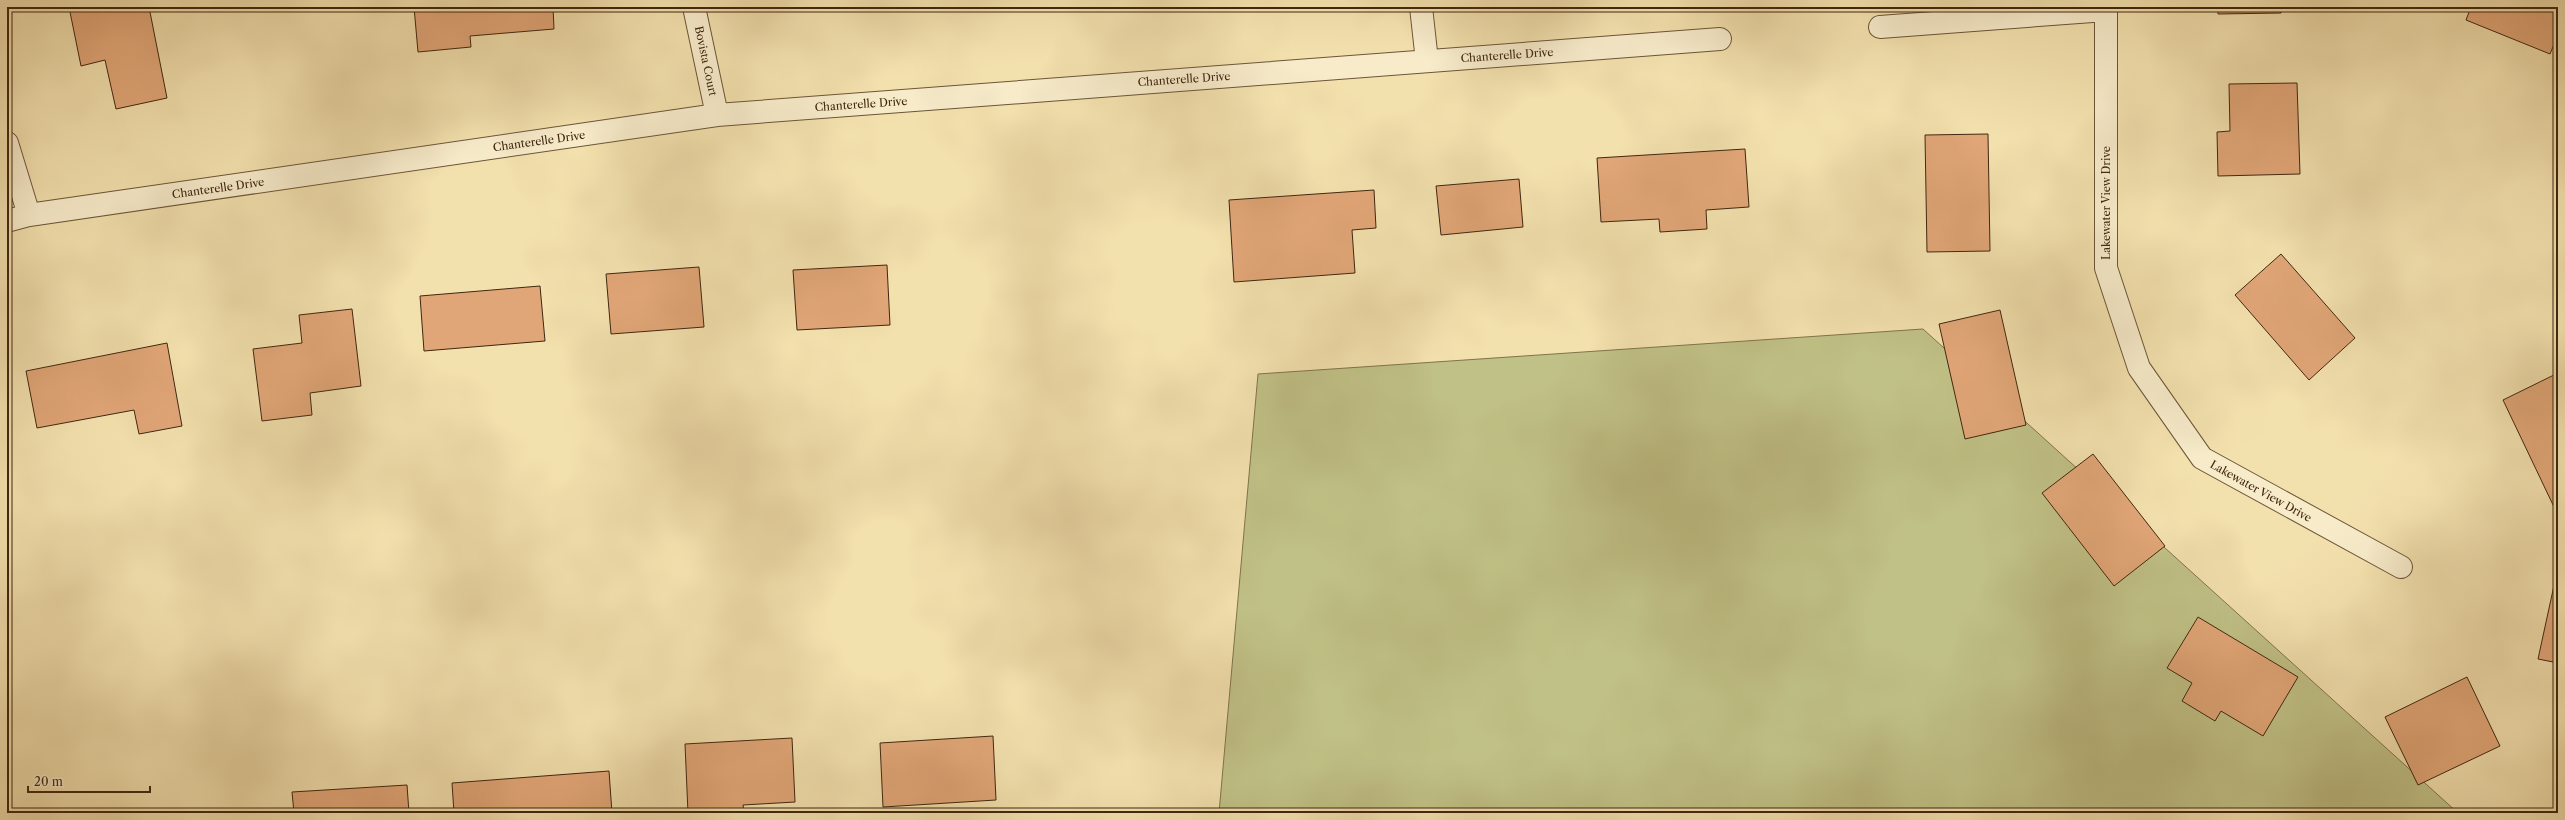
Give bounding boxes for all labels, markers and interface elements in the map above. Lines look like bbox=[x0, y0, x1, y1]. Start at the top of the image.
street label: Bovista Court bbox=[692, 25, 720, 97]
street label: Chanterelle Drive bbox=[1460, 45, 1554, 65]
street label: Chanterelle Drive bbox=[1137, 69, 1231, 89]
street label: Chanterelle Drive bbox=[814, 94, 908, 114]
street label: Chanterelle Drive bbox=[492, 128, 586, 154]
street label: Lakewater View Drive bbox=[2099, 146, 2113, 260]
street label: Chanterelle Drive bbox=[171, 175, 265, 201]
street label: Lakewater View Drive bbox=[2208, 457, 2314, 525]
scale bar bbox=[28, 768, 150, 794]
text: 20 m bbox=[34, 774, 63, 789]

